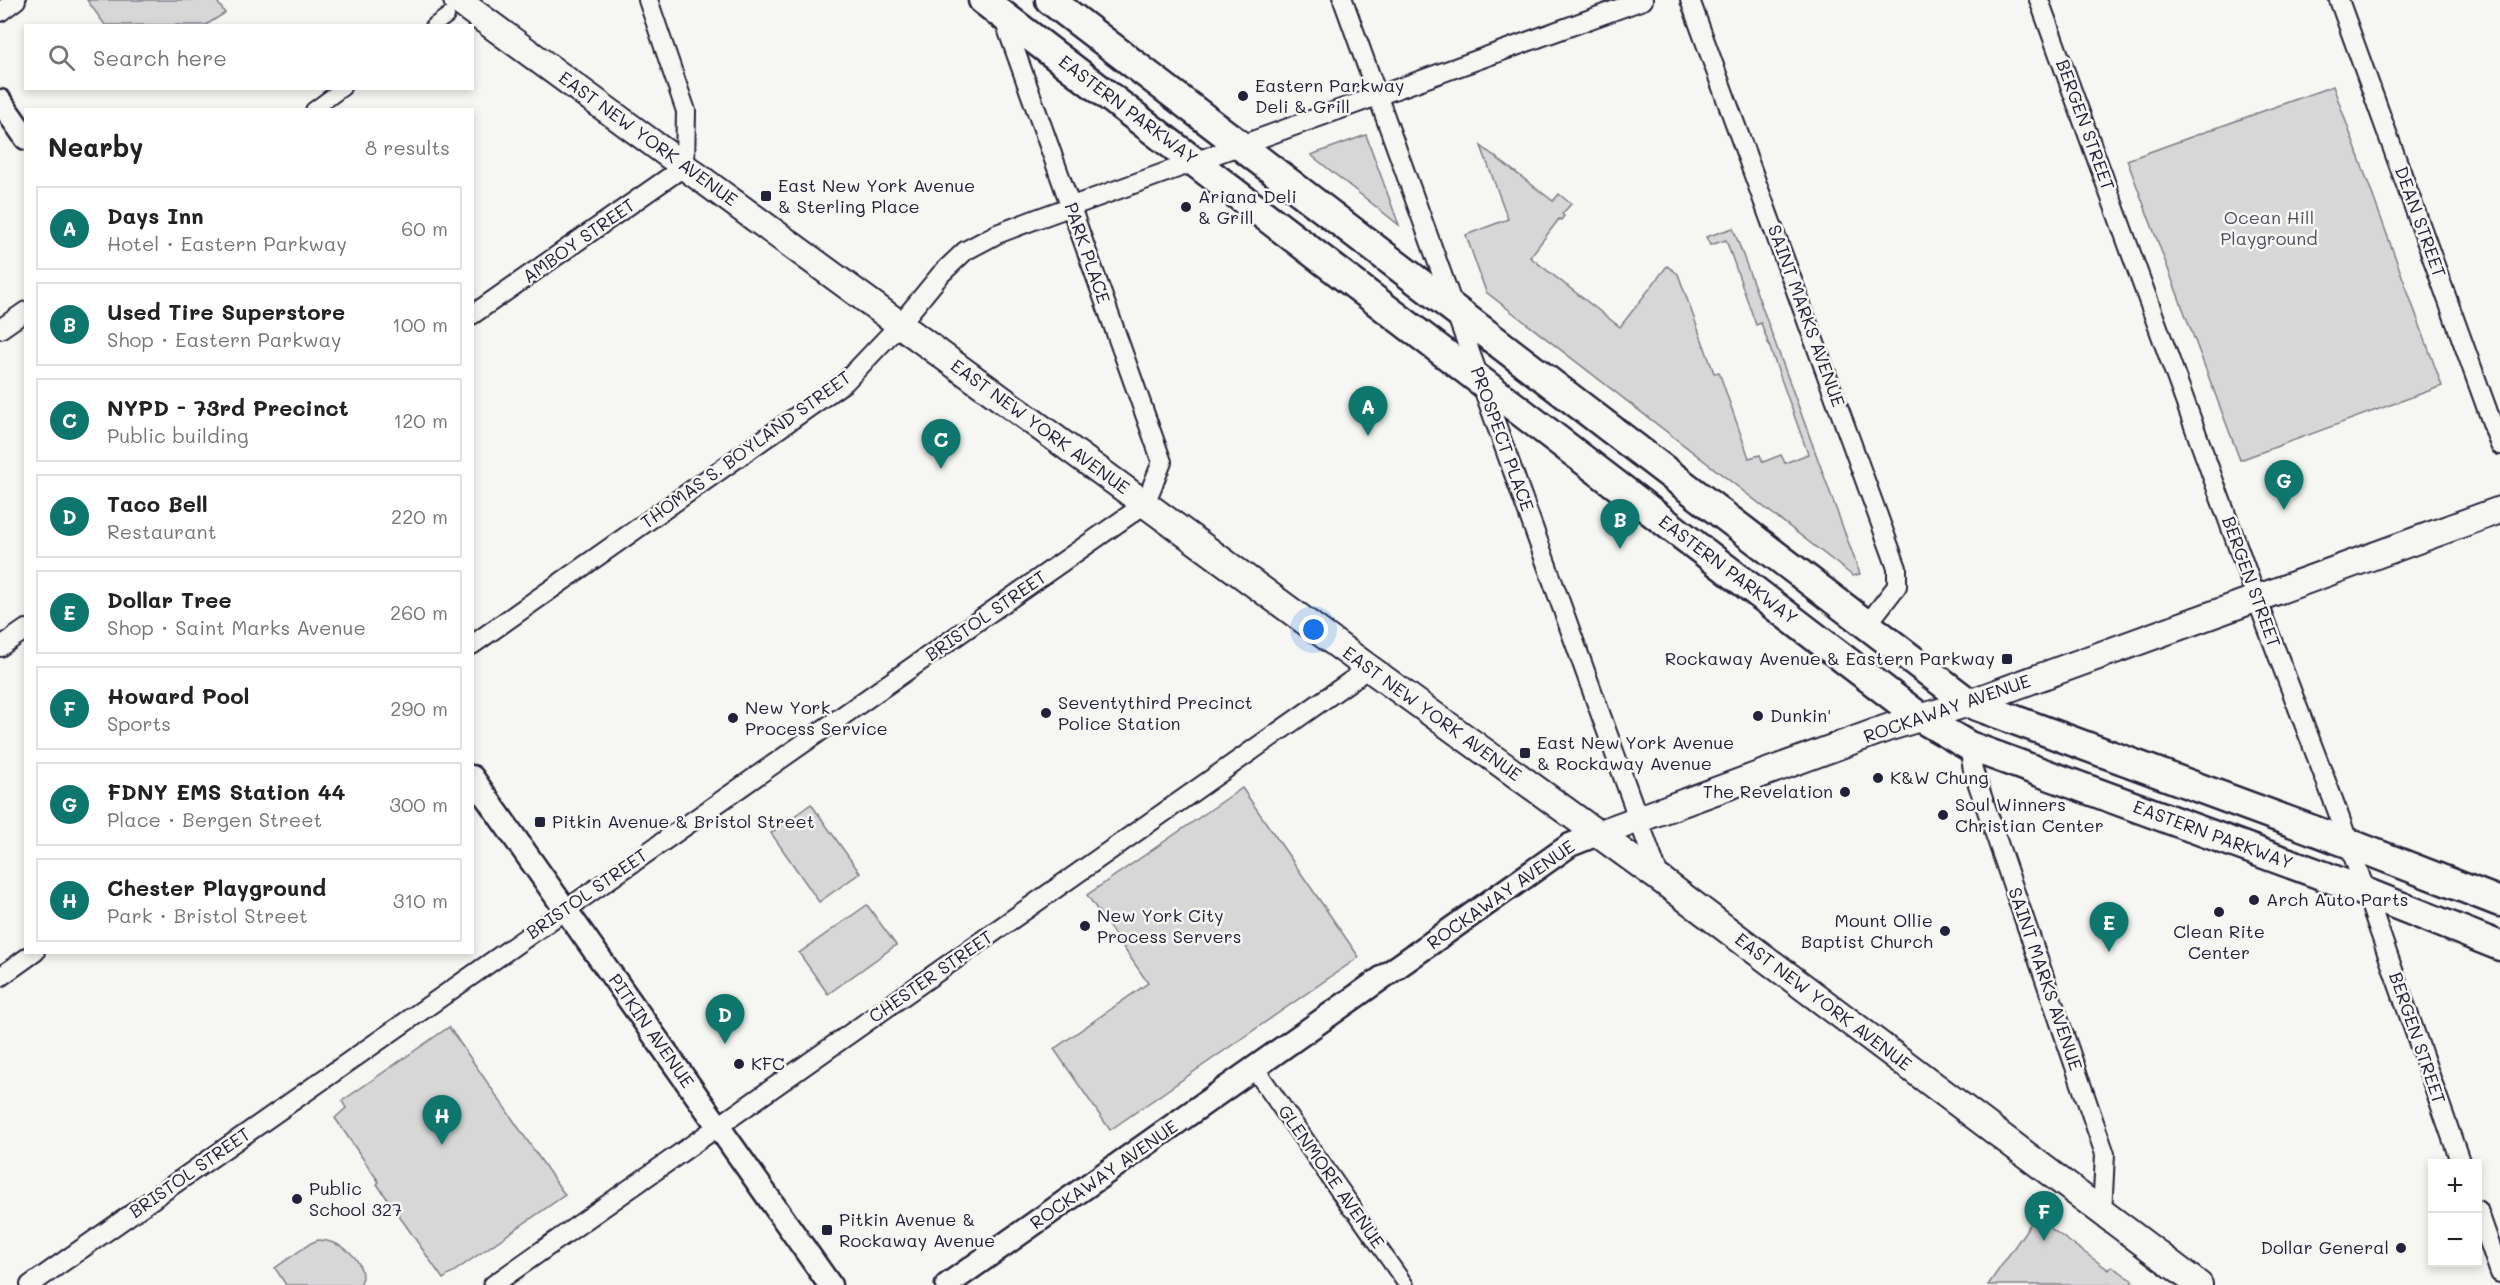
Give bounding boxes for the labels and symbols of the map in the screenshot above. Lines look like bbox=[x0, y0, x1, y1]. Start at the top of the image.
street label: EASTERN PARKWAY bbox=[1054, 49, 1203, 169]
street label: BERGEN STREET bbox=[2051, 56, 2121, 194]
street label: EAST NEW YORK AVENUE bbox=[554, 65, 743, 211]
place label: Eastern Parkway Deli & Grill bbox=[1255, 73, 1405, 118]
marker: Eastern Parkway Deli & Grill bbox=[1236, 89, 1250, 103]
street label: DEAN STREET bbox=[2390, 163, 2452, 281]
place label: East New York Avenue & Sterling Place bbox=[778, 173, 975, 218]
place label: Ariana Deli & Grill bbox=[1198, 184, 1297, 229]
marker: East New York Avenue & Sterling Place bbox=[759, 189, 773, 203]
street label: AMBOY STREET bbox=[517, 192, 639, 288]
street label: PARK PLACE bbox=[1059, 199, 1116, 306]
marker: Ariana Deli & Grill bbox=[1179, 200, 1193, 214]
park label: Ocean Hill Playground bbox=[2220, 205, 2318, 250]
street label: SAINT MARKS AVENUE bbox=[1763, 221, 1851, 410]
street label: EAST NEW YORK AVENUE bbox=[946, 353, 1135, 499]
street label: PROSPECT PLACE bbox=[1466, 363, 1540, 514]
street label: THOMAS S. BOYLAND STREET bbox=[636, 365, 855, 534]
pin: A bbox=[1348, 386, 1388, 436]
pin: C bbox=[922, 420, 960, 469]
pin: G bbox=[2264, 460, 2304, 510]
pin: B bbox=[1600, 500, 1640, 549]
street label: EASTERN PARKWAY bbox=[1654, 509, 1803, 629]
street label: BERGEN STREET bbox=[2217, 513, 2287, 651]
street label: BRISTOL STREET bbox=[920, 564, 1051, 666]
your location bbox=[1299, 615, 1328, 644]
street label: EAST NEW YORK AVENUE bbox=[1338, 640, 1527, 786]
place label: Rockaway Avenue & Eastern Parkway bbox=[1665, 646, 1995, 670]
marker: Rockaway Avenue & Eastern Parkway bbox=[2000, 652, 2014, 666]
street label: ROCKAWAY AVENUE bbox=[1860, 668, 2033, 748]
place label: Seventythird Precinct Police Station bbox=[1058, 690, 1253, 735]
place label: New York Process Service bbox=[745, 695, 888, 740]
place label: Dunkin' bbox=[1770, 703, 1831, 727]
marker: Seventythird Precinct Police Station bbox=[1039, 706, 1053, 720]
marker: Dunkin' bbox=[1751, 709, 1765, 723]
marker: New York Process Service bbox=[726, 711, 740, 725]
place label: East New York Avenue & Rockaway Avenue bbox=[1537, 730, 1734, 775]
marker: East New York Avenue & Rockaway Avenue bbox=[1518, 746, 1532, 760]
place label: K&W Chung bbox=[1890, 765, 1989, 789]
marker: K&W Chung bbox=[1871, 771, 1885, 785]
place label: The Revelation bbox=[1703, 779, 1833, 803]
marker: The Revelation bbox=[1838, 785, 1852, 799]
place label: Soul Winners Christian Center bbox=[1955, 792, 2104, 837]
street label: EASTERN PARKWAY bbox=[2130, 794, 2297, 874]
marker: Soul Winners Christian Center bbox=[1936, 808, 1950, 822]
place label: Pitkin Avenue & Bristol Street bbox=[552, 809, 815, 833]
marker: Pitkin Avenue & Bristol Street bbox=[533, 815, 547, 829]
street label: ROCKAWAY AVENUE bbox=[1422, 834, 1579, 954]
street label: BRISTOL STREET bbox=[521, 842, 652, 944]
street label: SAINT MARKS AVENUE bbox=[2003, 884, 2089, 1073]
place label: Arch Auto Parts bbox=[2266, 887, 2409, 911]
marker: Arch Auto Parts bbox=[2247, 893, 2261, 907]
pin: E bbox=[2090, 902, 2128, 952]
place label: New York City Process Servers bbox=[1097, 903, 1241, 948]
marker: Clean Rite Center bbox=[2212, 905, 2226, 919]
place label: Mount Ollie Baptist Church bbox=[1801, 908, 1933, 953]
marker: New York City Process Servers bbox=[1078, 919, 1092, 933]
place label: Clean Rite Center bbox=[2173, 919, 2265, 964]
street label: CHESTER STREET bbox=[864, 924, 997, 1028]
marker: Mount Ollie Baptist Church bbox=[1938, 924, 1952, 938]
street label: EAST NEW YORK AVENUE bbox=[1730, 927, 1917, 1076]
street label: BERGEN STREET bbox=[2384, 968, 2452, 1107]
street label: PITKIN AVENUE bbox=[604, 969, 700, 1092]
pin: D bbox=[706, 994, 744, 1044]
place label: KFC bbox=[751, 1051, 785, 1075]
marker: KFC bbox=[732, 1057, 746, 1071]
pin: H bbox=[422, 1096, 462, 1145]
street label: GLENMORE AVENUE bbox=[1273, 1100, 1390, 1253]
street label: ROCKAWAY AVENUE bbox=[1025, 1114, 1182, 1234]
street label: BRISTOL STREET bbox=[124, 1121, 255, 1223]
place label: Public School 327 bbox=[309, 1176, 402, 1221]
marker: Public School 327 bbox=[290, 1192, 304, 1206]
pin: F bbox=[2024, 1192, 2064, 1241]
place label: Pitkin Avenue & Rockaway Avenue bbox=[839, 1207, 995, 1252]
marker: Pitkin Avenue & Rockaway Avenue bbox=[820, 1223, 834, 1237]
place label: Dollar General bbox=[2261, 1235, 2389, 1259]
marker: Dollar General bbox=[2394, 1241, 2408, 1255]

